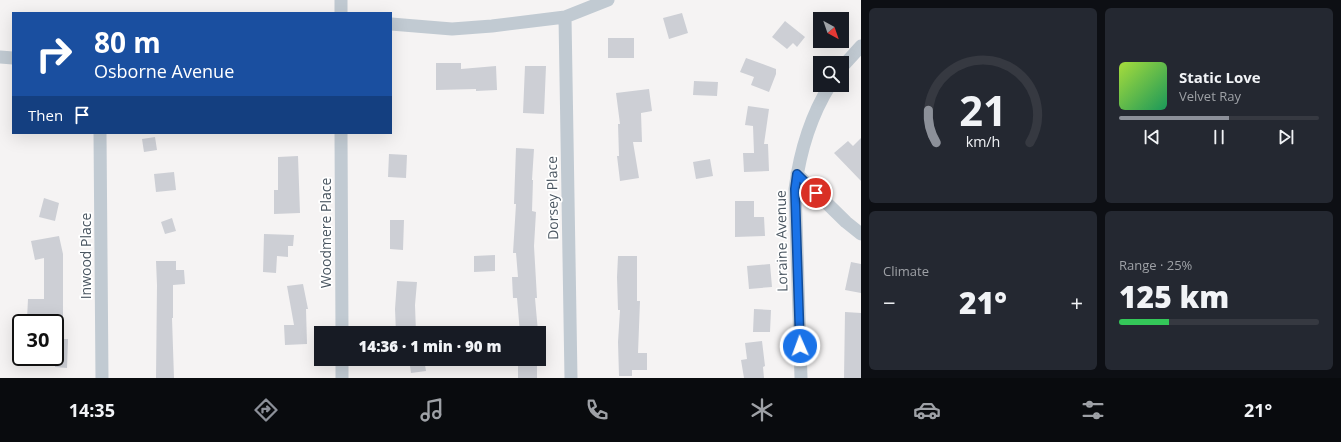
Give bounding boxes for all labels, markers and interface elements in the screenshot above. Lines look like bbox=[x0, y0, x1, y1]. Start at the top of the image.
north arrow bbox=[813, 12, 849, 48]
map controls bbox=[813, 12, 849, 92]
text: 80 m bbox=[94, 23, 161, 61]
icon: right bbox=[28, 28, 80, 80]
button: search bbox=[813, 56, 849, 92]
text: Osborne Avenue bbox=[94, 59, 234, 83]
text: Static Love bbox=[1179, 67, 1261, 87]
text: 21 bbox=[959, 82, 1007, 138]
text: Velvet Ray bbox=[1179, 87, 1241, 105]
icon: arrive bbox=[71, 104, 93, 126]
text: Then bbox=[28, 105, 63, 125]
icon: previous bbox=[1141, 126, 1163, 148]
icon: pause bbox=[1208, 126, 1230, 148]
icon: next bbox=[1275, 126, 1297, 148]
text: km/h bbox=[966, 132, 1000, 151]
street label: Dorsey Place bbox=[542, 156, 562, 240]
pin bbox=[799, 176, 833, 210]
street label: Woodmere Place bbox=[316, 178, 335, 288]
icon: arrive bbox=[805, 182, 827, 204]
street label: Loraine Avenue bbox=[771, 190, 791, 292]
street label: Inwood Place bbox=[76, 213, 95, 299]
text: Range · 25% bbox=[1119, 256, 1192, 274]
text: Climate bbox=[883, 262, 929, 280]
text: 125 km bbox=[1119, 276, 1229, 317]
text: 21° bbox=[959, 282, 1007, 323]
text: − bbox=[883, 287, 896, 317]
text: + bbox=[1070, 287, 1083, 317]
speed limit sign: 30 bbox=[12, 314, 64, 366]
position arrow bbox=[779, 325, 821, 367]
text: 14:36 · 1 min · 90 m bbox=[359, 336, 501, 356]
icon: directions bbox=[252, 396, 280, 424]
icon: music bbox=[418, 396, 446, 424]
icon: phone bbox=[583, 396, 611, 424]
icon: climate bbox=[748, 396, 776, 424]
icon: car bbox=[913, 396, 941, 424]
icon: filters bbox=[1079, 396, 1107, 424]
text: 14:35 bbox=[69, 398, 115, 422]
text: 21° bbox=[1244, 398, 1272, 422]

